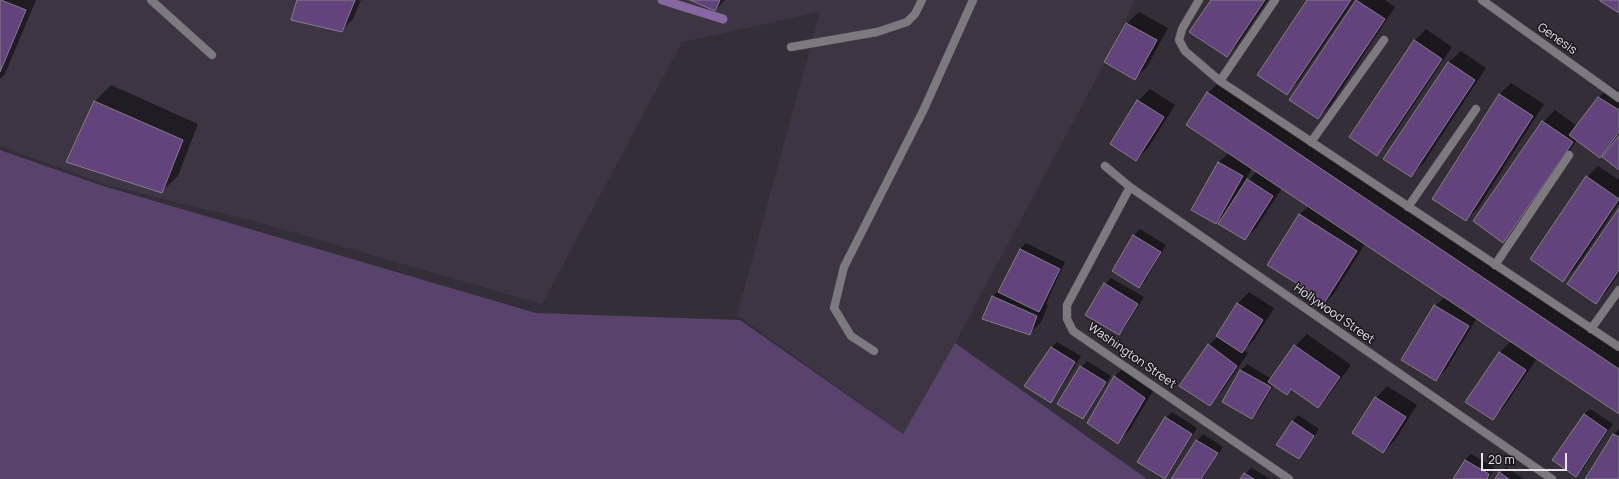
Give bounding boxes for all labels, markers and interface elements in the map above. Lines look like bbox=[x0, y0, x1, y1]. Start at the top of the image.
street label: Genesis bbox=[1535, 20, 1579, 58]
street label: Hollywood Street bbox=[1291, 281, 1377, 347]
street label: Washington Street bbox=[1085, 320, 1179, 392]
scale bar bbox=[1483, 445, 1569, 471]
text: 20 m bbox=[1488, 451, 1515, 468]

